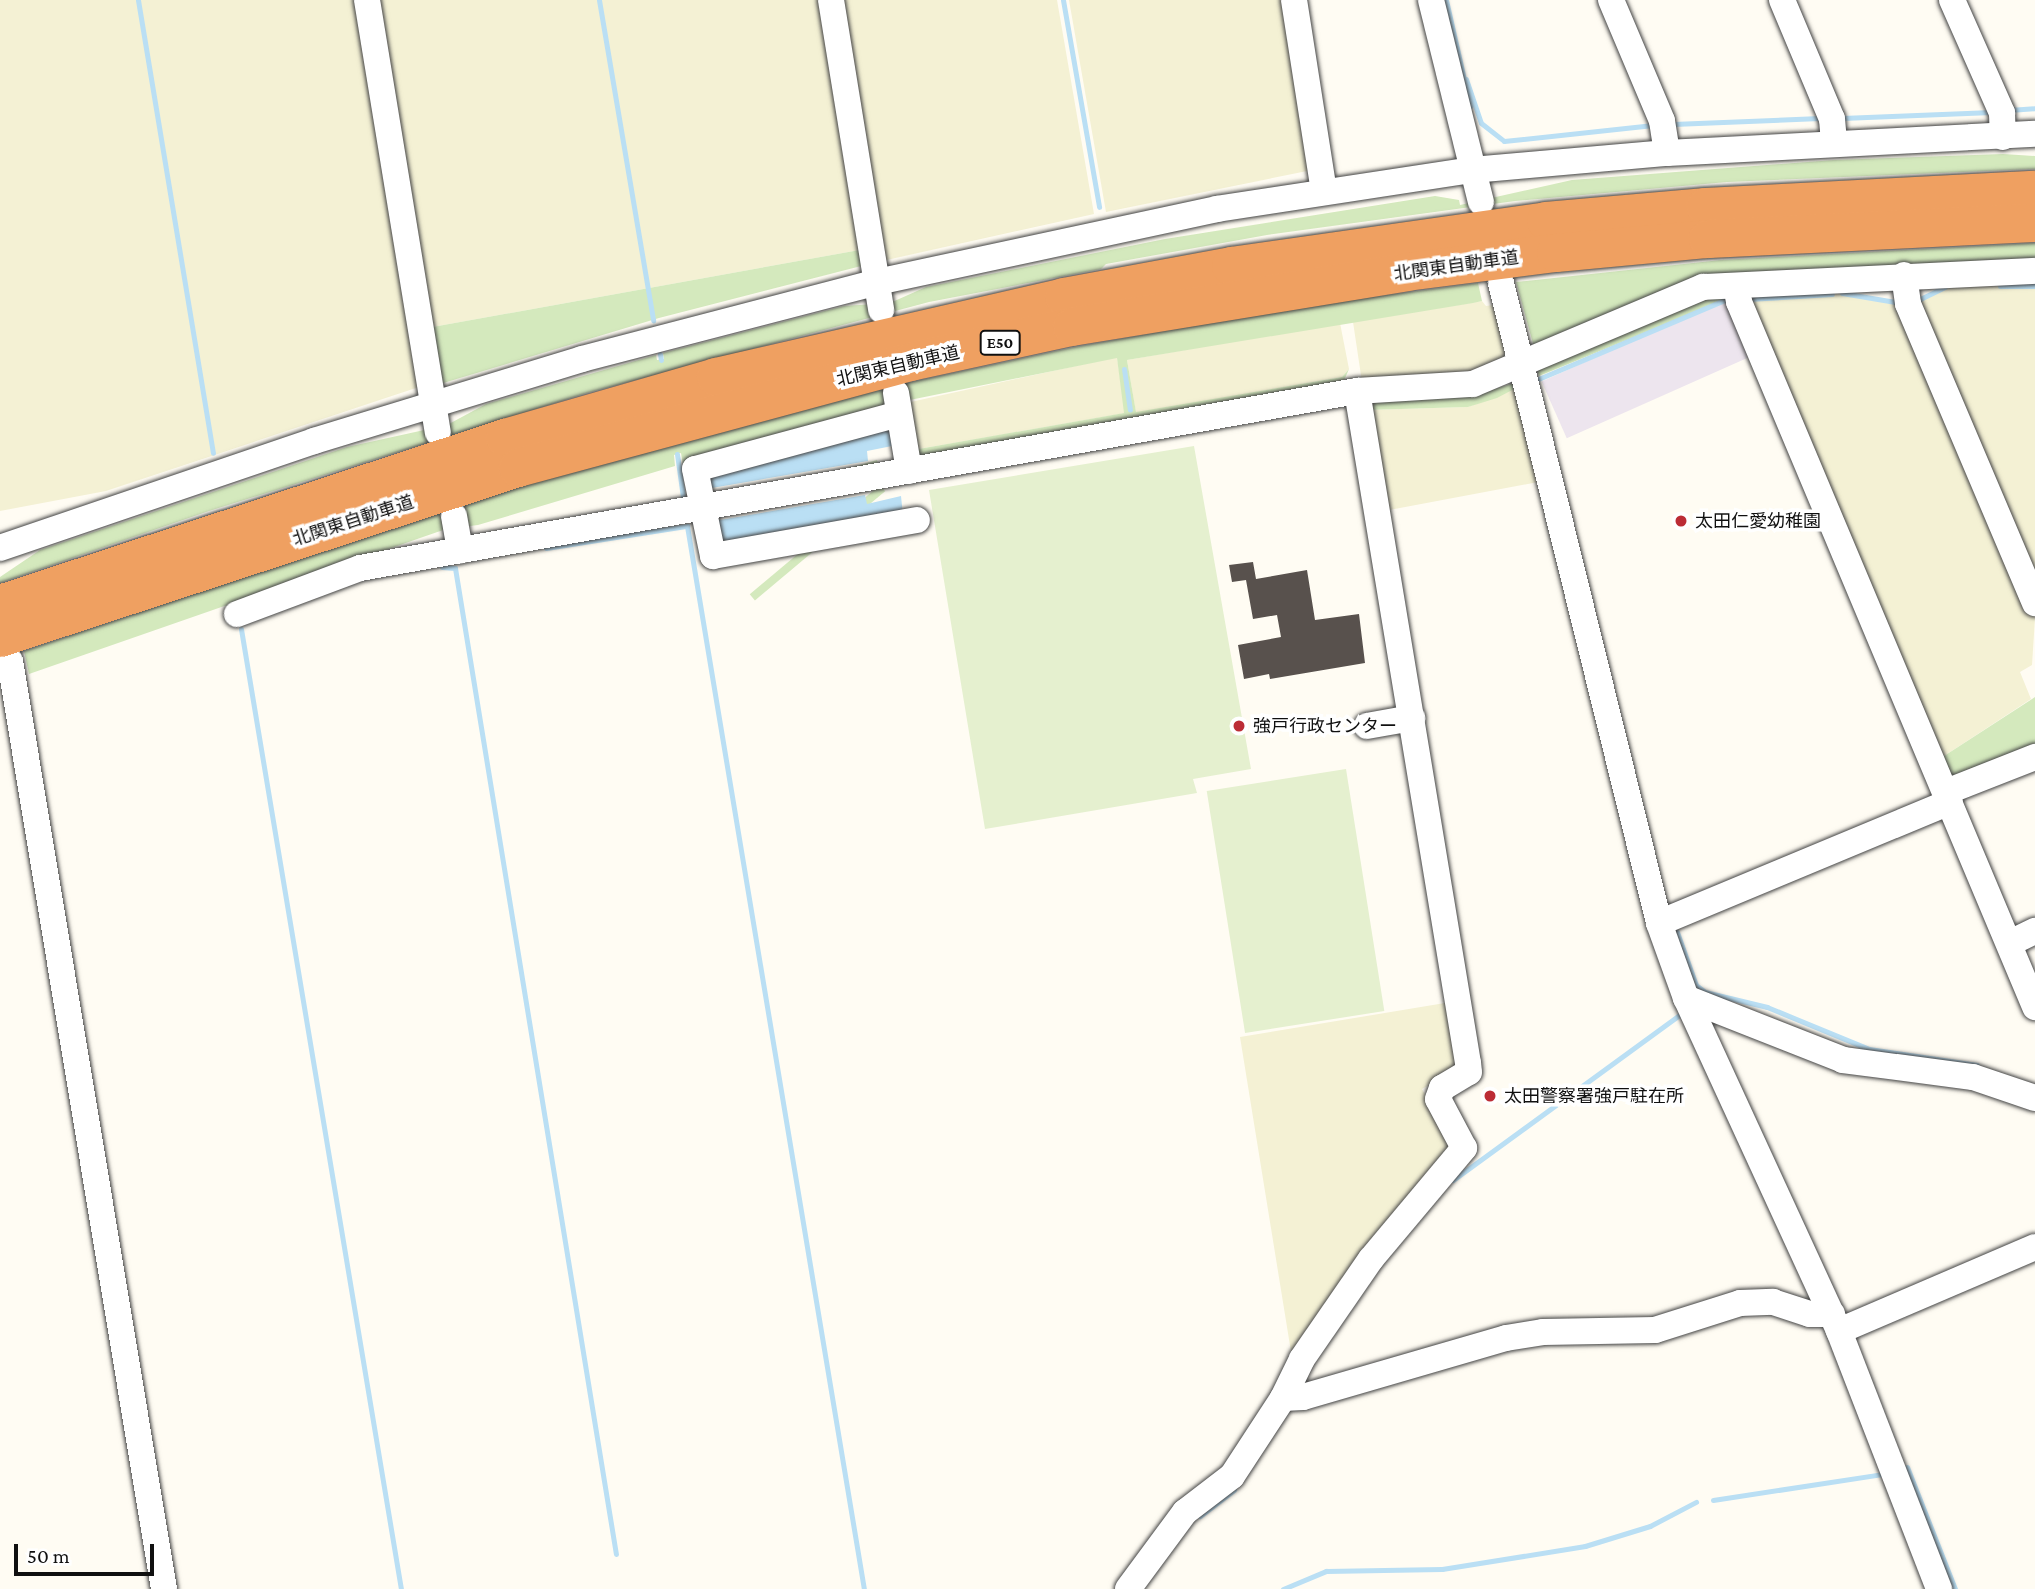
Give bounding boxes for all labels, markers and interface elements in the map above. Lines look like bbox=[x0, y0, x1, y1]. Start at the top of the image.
street label: 北関東自動車道 bbox=[1392, 247, 1520, 285]
road number: E50 bbox=[979, 330, 1021, 356]
street label: 北関東自動車道 bbox=[834, 341, 962, 391]
street label: 北関東自動車道 bbox=[290, 491, 416, 551]
place label: 太田仁愛幼稚園 bbox=[1695, 510, 1821, 532]
marker: 太田仁愛幼稚園 bbox=[1673, 513, 1689, 529]
place label: 強戸行政センター bbox=[1253, 715, 1397, 737]
marker: 強戸行政センター bbox=[1231, 718, 1247, 734]
place label: 太田警察署強戸駐在所 bbox=[1504, 1085, 1684, 1107]
marker: 太田警察署強戸駐在所 bbox=[1482, 1088, 1498, 1104]
scale bar bbox=[18, 1530, 158, 1574]
text: 50 m bbox=[27, 1544, 70, 1568]

